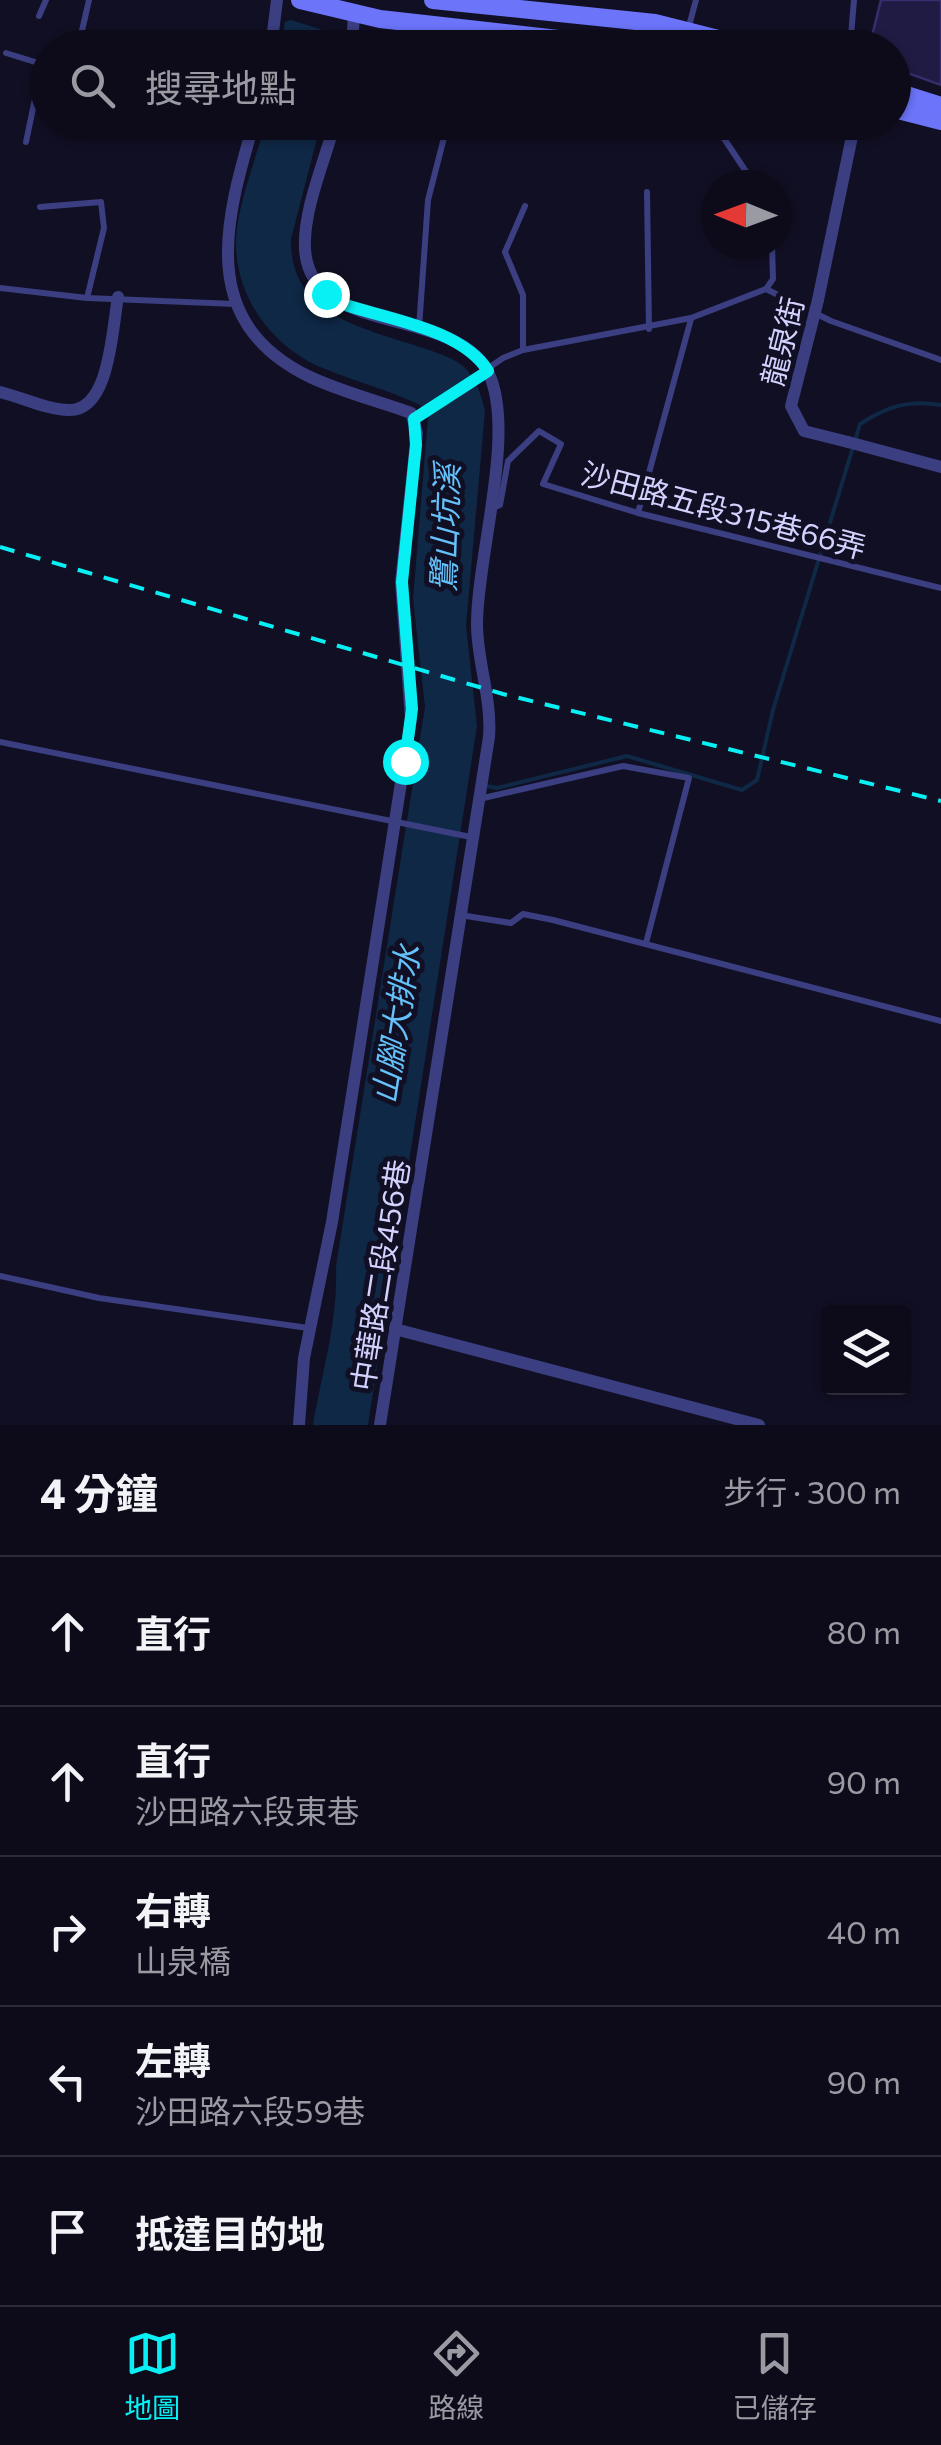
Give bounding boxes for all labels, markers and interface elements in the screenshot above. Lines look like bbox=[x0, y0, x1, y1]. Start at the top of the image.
search box bbox=[30, 30, 911, 140]
icon: search bbox=[65, 58, 120, 113]
text: 搜尋地點 bbox=[145, 63, 297, 110]
north arrow bbox=[701, 170, 791, 260]
route end bbox=[304, 272, 350, 318]
street label: 龍泉街 bbox=[752, 293, 810, 389]
street label: 沙田路五段315巷66弄 bbox=[577, 453, 871, 565]
water label: 鷺山坑溪 bbox=[422, 459, 466, 593]
route start bbox=[383, 739, 429, 785]
water label: 山腳大排水 bbox=[363, 940, 428, 1106]
street label: 中華路二段456巷 bbox=[342, 1157, 416, 1393]
map controls bbox=[821, 1305, 911, 1395]
button: layers bbox=[821, 1305, 911, 1395]
text: 4 分鐘 bbox=[40, 1466, 158, 1518]
text: 步行 · 300 m bbox=[723, 1471, 901, 1511]
icon: ahead bbox=[40, 1604, 95, 1659]
text: 直行 bbox=[135, 1609, 211, 1656]
text: 80 m bbox=[827, 1611, 901, 1651]
text: 直行 bbox=[135, 1736, 211, 1783]
icon: ahead bbox=[40, 1754, 95, 1809]
text: 90 m bbox=[827, 1761, 901, 1801]
text: 沙田路六段東巷 bbox=[135, 1790, 359, 1830]
text: 右轉 bbox=[135, 1886, 211, 1933]
icon: right bbox=[40, 1904, 95, 1959]
text: 40 m bbox=[827, 1911, 901, 1951]
text: 山泉橋 bbox=[135, 1940, 231, 1980]
text: 左轉 bbox=[135, 2036, 211, 2083]
icon: left bbox=[40, 2054, 95, 2109]
text: 90 m bbox=[827, 2061, 901, 2101]
text: 沙田路六段59巷 bbox=[135, 2090, 365, 2130]
icon: arrive bbox=[40, 2204, 95, 2259]
text: 抵達目的地 bbox=[135, 2209, 325, 2256]
tab: 地圖 bbox=[124, 2326, 180, 2426]
tab: 路線 bbox=[428, 2326, 485, 2426]
tab: 已儲存 bbox=[733, 2326, 817, 2426]

